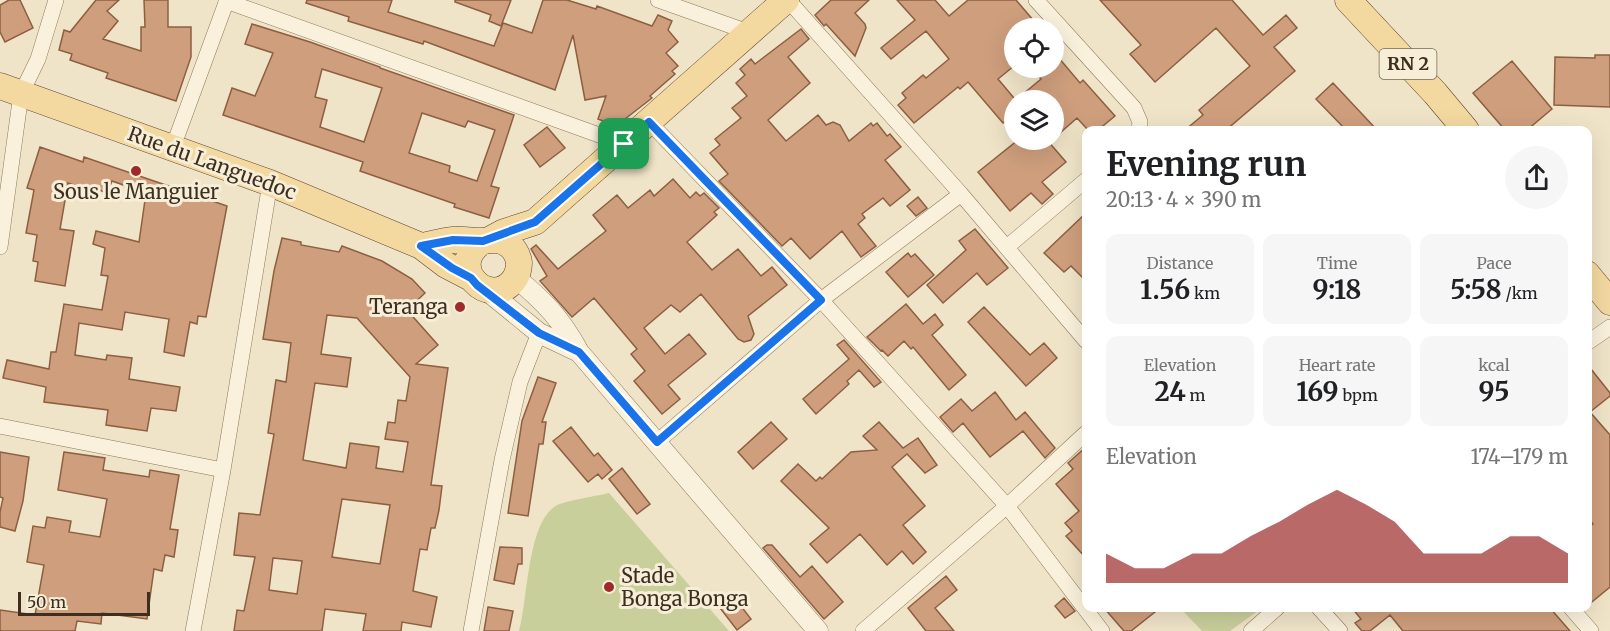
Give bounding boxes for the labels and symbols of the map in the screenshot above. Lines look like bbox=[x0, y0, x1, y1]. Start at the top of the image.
road number: RN 2 bbox=[1380, 49, 1436, 79]
pin bbox=[598, 118, 649, 169]
street label: Rue du Languedoc bbox=[125, 120, 300, 205]
marker: Sous le Manguier bbox=[129, 164, 143, 178]
place label: Sous le Manguier bbox=[53, 179, 219, 204]
place label: Teranga bbox=[369, 294, 448, 319]
marker: Teranga bbox=[453, 300, 467, 314]
place label: Stade Bonga Bonga bbox=[621, 563, 749, 611]
marker: Stade Bonga Bonga bbox=[602, 580, 616, 594]
scale bar bbox=[18, 589, 150, 616]

